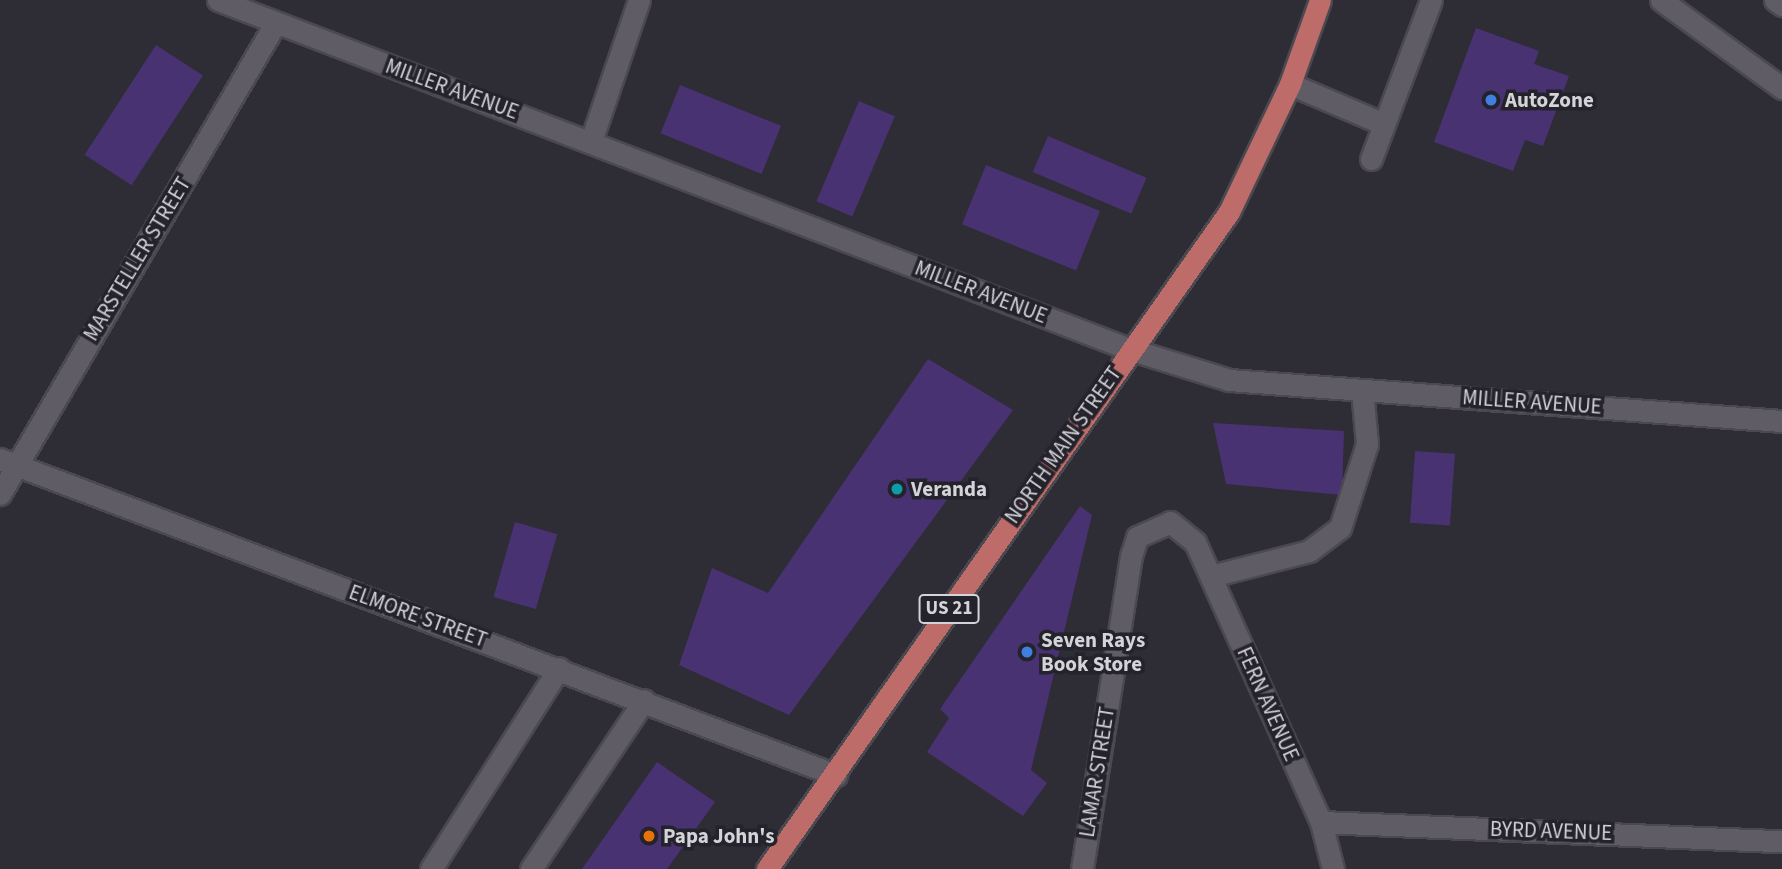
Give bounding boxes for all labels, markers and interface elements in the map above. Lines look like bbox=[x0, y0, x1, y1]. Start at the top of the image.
street label: MILLER AVENUE bbox=[382, 53, 522, 125]
place label: AutoZone bbox=[1505, 87, 1594, 113]
marker: AutoZone bbox=[1483, 92, 1499, 108]
street label: MARSTELLER STREET bbox=[78, 173, 196, 345]
street label: MILLER AVENUE bbox=[911, 255, 1051, 329]
street label: NORTH MAIN STREET bbox=[999, 362, 1127, 528]
street label: MILLER AVENUE bbox=[1461, 385, 1603, 419]
place label: Veranda bbox=[911, 476, 987, 502]
marker: Veranda bbox=[889, 481, 905, 497]
street label: ELMORE STREET bbox=[346, 579, 490, 653]
road number: US 21 bbox=[918, 594, 981, 624]
place label: Seven Rays Book Store bbox=[1041, 627, 1145, 677]
street label: FERN AVENUE bbox=[1232, 643, 1304, 765]
marker: Seven Rays Book Store bbox=[1019, 644, 1035, 660]
street label: LAMAR STREET bbox=[1074, 705, 1120, 839]
street label: BYRD AVENUE bbox=[1489, 816, 1613, 846]
place label: Papa John's bbox=[663, 823, 774, 849]
marker: Papa John's bbox=[641, 828, 657, 844]

